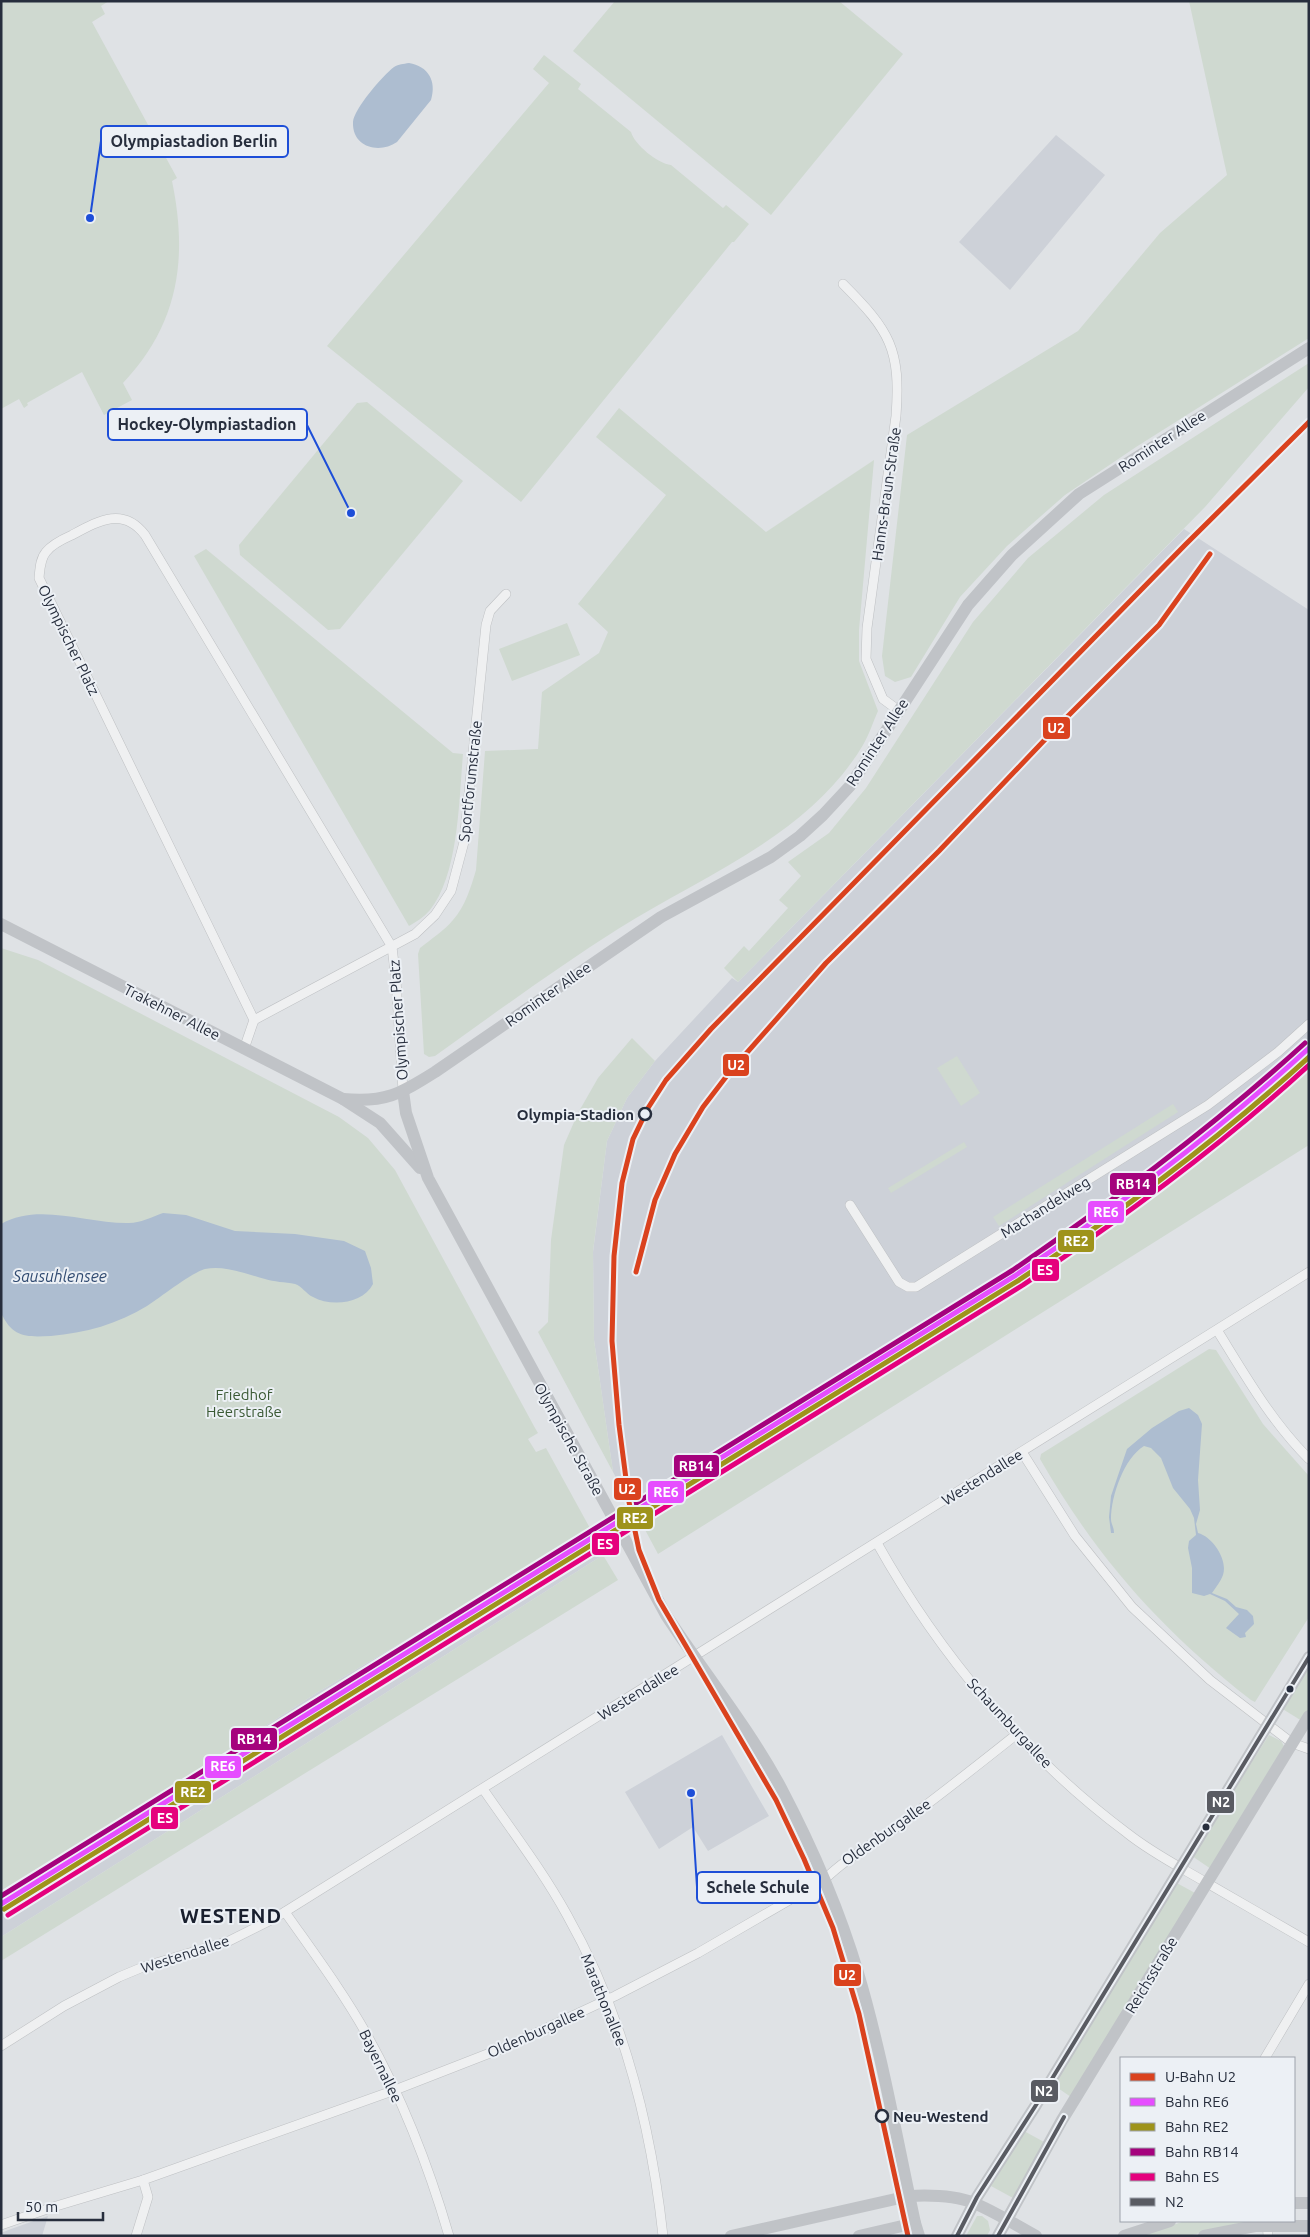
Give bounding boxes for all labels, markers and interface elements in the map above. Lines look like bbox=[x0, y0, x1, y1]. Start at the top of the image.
callout: Olympiastadion Berlin bbox=[101, 126, 288, 157]
text: Olympiastadion Berlin bbox=[110, 132, 278, 150]
street label: Rominter Allee bbox=[1115, 406, 1209, 476]
callout: Hockey-Olympiastadion bbox=[108, 409, 307, 440]
text: Hockey-Olympiastadion bbox=[118, 415, 296, 433]
street label: Hanns-Braun-Straße bbox=[868, 426, 904, 562]
street label: Olympischer Platz bbox=[35, 582, 103, 698]
street label: Rominter Allee bbox=[842, 695, 912, 789]
line badge: U2 bbox=[1042, 716, 1071, 740]
street label: Sportforumstraße bbox=[455, 720, 485, 842]
text: U2 bbox=[1047, 720, 1065, 736]
street label: Rominter Allee bbox=[502, 958, 594, 1030]
street label: Olympischer Platz bbox=[385, 959, 411, 1081]
street label: Trakehner Allee bbox=[121, 980, 223, 1044]
line badge: U2 bbox=[722, 1053, 750, 1077]
text: U2 bbox=[727, 1057, 745, 1073]
place label: Olympia-Stadion bbox=[517, 1106, 634, 1123]
marker: Olympia-Stadion bbox=[638, 1107, 652, 1121]
line badge: RB14 bbox=[1109, 1172, 1157, 1196]
street label: Machandelweg bbox=[997, 1173, 1093, 1241]
text: RB14 bbox=[1116, 1176, 1150, 1192]
line badge: RE6 bbox=[1087, 1200, 1125, 1224]
text: RE6 bbox=[1093, 1204, 1119, 1220]
line badge: RE2 bbox=[1057, 1229, 1095, 1253]
text: RE2 bbox=[1063, 1233, 1089, 1249]
line badge: ES bbox=[1031, 1258, 1060, 1282]
text: ES bbox=[1037, 1262, 1053, 1278]
water label: Sausuhlensee bbox=[12, 1267, 107, 1285]
street label: Olympische Straße bbox=[531, 1380, 607, 1498]
park label: Friedhof Heerstraße bbox=[206, 1386, 282, 1420]
street label: Westendallee bbox=[938, 1445, 1026, 1509]
line badge: RB14 bbox=[673, 1454, 720, 1478]
text: RB14 bbox=[679, 1458, 713, 1474]
line badge: U2 bbox=[613, 1477, 642, 1501]
line badge: RE6 bbox=[647, 1480, 685, 1504]
text: U2 bbox=[618, 1481, 636, 1497]
text: RE6 bbox=[653, 1484, 679, 1500]
line badge: RE2 bbox=[616, 1506, 654, 1530]
text: RE2 bbox=[622, 1510, 648, 1526]
line badge: ES bbox=[591, 1532, 620, 1556]
text: ES bbox=[597, 1536, 613, 1552]
street label: Westendallee bbox=[594, 1660, 682, 1724]
street label: Schaumburgallee bbox=[964, 1675, 1056, 1771]
unlabelled marker bbox=[1285, 1684, 1295, 1694]
line badge: RB14 bbox=[230, 1727, 278, 1751]
text: RB14 bbox=[237, 1731, 271, 1747]
line badge: RE6 bbox=[204, 1755, 242, 1779]
text: RE6 bbox=[210, 1758, 236, 1774]
line badge: RE2 bbox=[174, 1780, 212, 1804]
text: RE2 bbox=[180, 1784, 206, 1800]
line badge: N2 bbox=[1206, 1790, 1235, 1814]
text: N2 bbox=[1212, 1794, 1230, 1810]
street label: Oldenburgallee bbox=[838, 1795, 934, 1869]
line badge: ES bbox=[150, 1806, 179, 1830]
text: ES bbox=[157, 1810, 173, 1826]
unlabelled marker bbox=[1201, 1822, 1211, 1832]
callout: Schele Schule bbox=[697, 1872, 820, 1903]
text: Schele Schule bbox=[706, 1878, 810, 1896]
district label: WESTEND bbox=[180, 1904, 282, 1927]
street label: Westendallee bbox=[139, 1932, 231, 1976]
street label: Reichsstraße bbox=[1121, 1934, 1181, 2016]
street label: Marathonallee bbox=[578, 1951, 630, 2049]
line badge: U2 bbox=[833, 1963, 862, 1987]
text: U2 bbox=[838, 1967, 856, 1983]
street label: Oldenburgallee bbox=[485, 2003, 587, 2061]
street label: Bayernallee bbox=[356, 2027, 406, 2105]
legend bbox=[1120, 2057, 1295, 2222]
text: U-Bahn U2 bbox=[1165, 2068, 1236, 2085]
line badge: N2 bbox=[1030, 2079, 1059, 2103]
text: N2 bbox=[1035, 2083, 1053, 2099]
text: Bahn RE6 bbox=[1165, 2093, 1229, 2110]
place label: Neu-Westend bbox=[893, 2108, 989, 2125]
marker: Neu-Westend bbox=[875, 2109, 889, 2123]
text: Bahn RE2 bbox=[1165, 2118, 1229, 2135]
text: Bahn RB14 bbox=[1165, 2143, 1239, 2160]
text: Bahn ES bbox=[1165, 2168, 1219, 2185]
scale bar bbox=[18, 2190, 102, 2222]
text: N2 bbox=[1165, 2193, 1184, 2210]
text: 50 m bbox=[25, 2198, 58, 2215]

